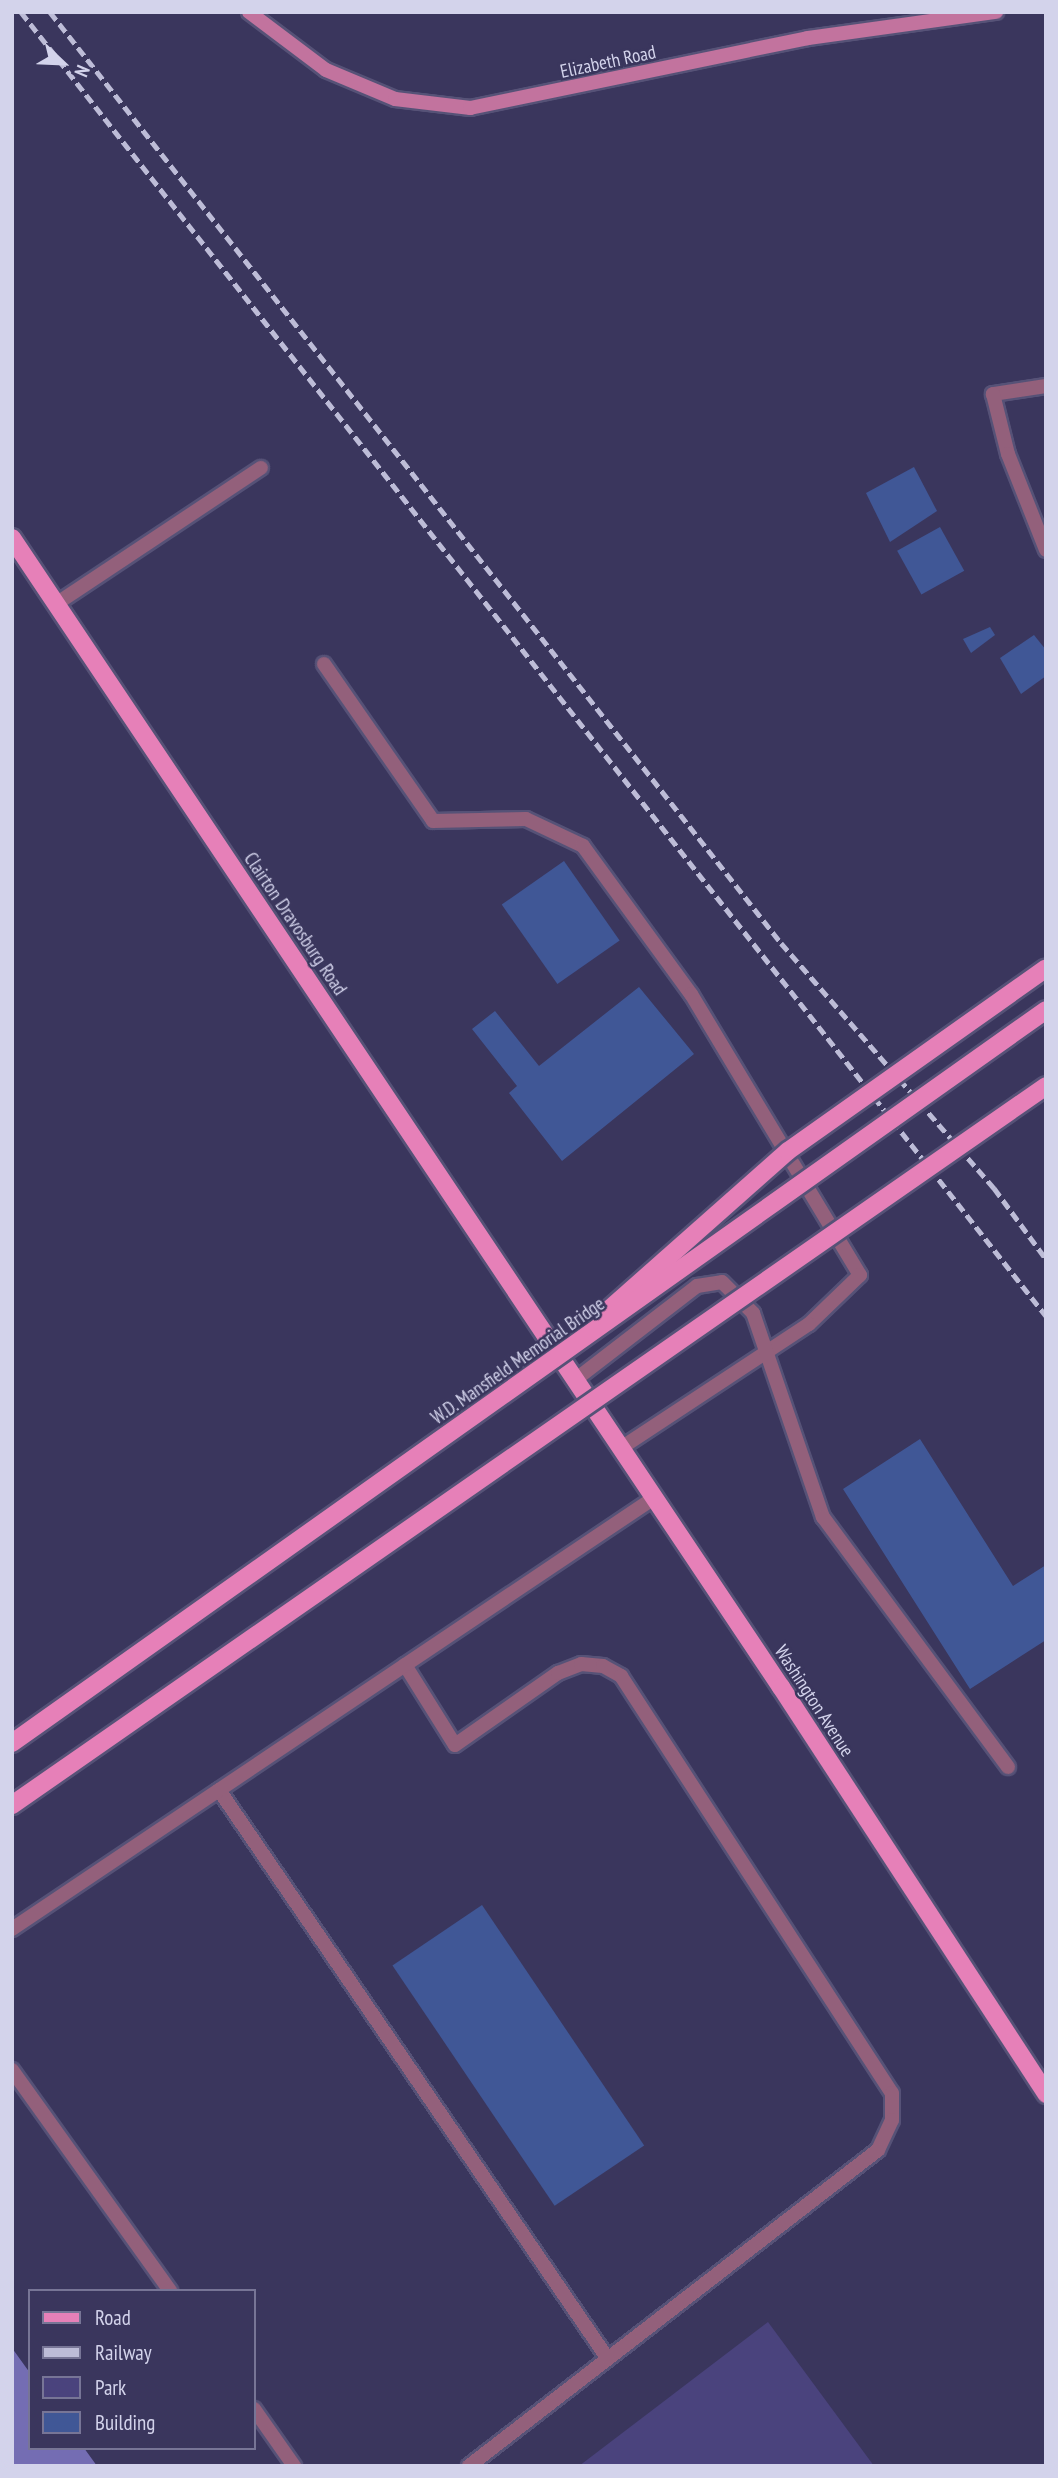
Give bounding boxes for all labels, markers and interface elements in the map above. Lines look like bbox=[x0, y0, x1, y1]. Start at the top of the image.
north arrow bbox=[28, 28, 98, 98]
street label: Elizabeth Road bbox=[558, 41, 658, 83]
text: N bbox=[69, 62, 95, 81]
street label: Clairton Dravosburg Road bbox=[239, 848, 351, 1000]
street label: W.D. Mansfield Memorial Bridge bbox=[426, 1292, 610, 1430]
street label: Washington Avenue bbox=[769, 1641, 859, 1761]
legend bbox=[28, 2289, 256, 2450]
text: Road bbox=[95, 2304, 131, 2331]
text: Railway bbox=[95, 2339, 152, 2366]
text: Park bbox=[95, 2374, 126, 2401]
text: Building bbox=[95, 2409, 155, 2436]

